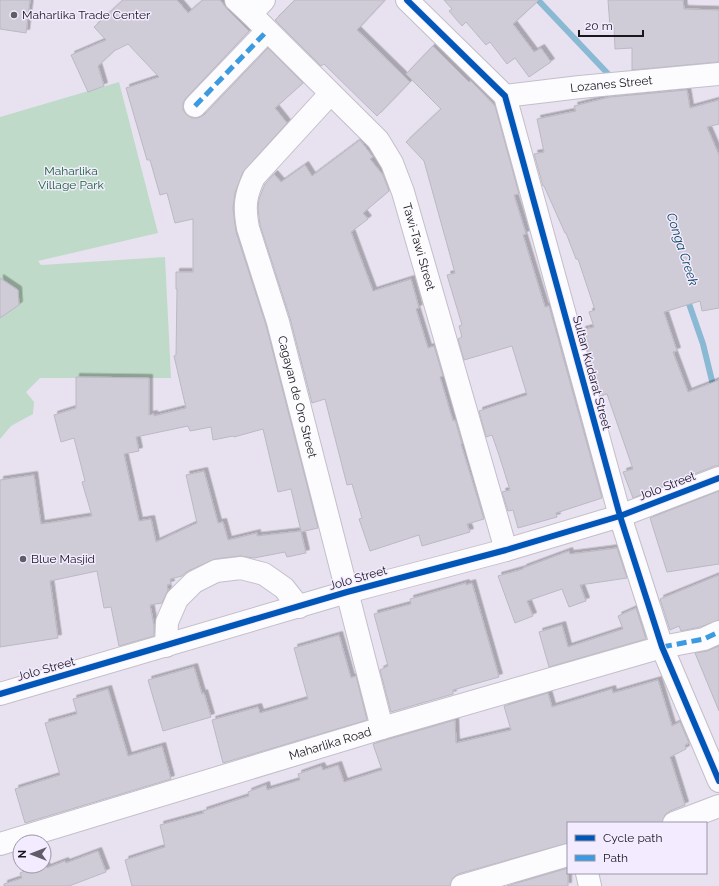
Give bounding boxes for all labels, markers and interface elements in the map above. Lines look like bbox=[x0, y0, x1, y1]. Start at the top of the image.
place label: Maharlika Trade Center bbox=[22, 8, 151, 22]
marker: Maharlika Trade Center bbox=[9, 10, 19, 20]
scale bar bbox=[579, 12, 643, 38]
text: 20 m bbox=[585, 19, 613, 33]
street label: Lozanes Street bbox=[569, 73, 653, 95]
park label: Maharlika Village Park bbox=[38, 164, 105, 192]
street label: Tawi-Tawi Street bbox=[400, 202, 438, 292]
water label: Conga Creek bbox=[664, 211, 701, 287]
street label: Sultan Kudarat Street bbox=[570, 314, 614, 432]
street label: Cagayan de Oro Street bbox=[275, 334, 320, 459]
street label: Jolo Street bbox=[637, 469, 697, 503]
place label: Blue Masjid bbox=[31, 552, 95, 566]
marker: Blue Masjid bbox=[18, 554, 28, 564]
street label: Jolo Street bbox=[327, 563, 389, 593]
street label: Jolo Street bbox=[15, 654, 77, 684]
street label: Maharlika Road bbox=[287, 725, 373, 763]
legend bbox=[567, 822, 707, 874]
text: Cycle path bbox=[603, 831, 662, 845]
north arrow bbox=[12, 834, 52, 874]
text: N bbox=[16, 850, 29, 858]
text: Path bbox=[603, 851, 628, 865]

